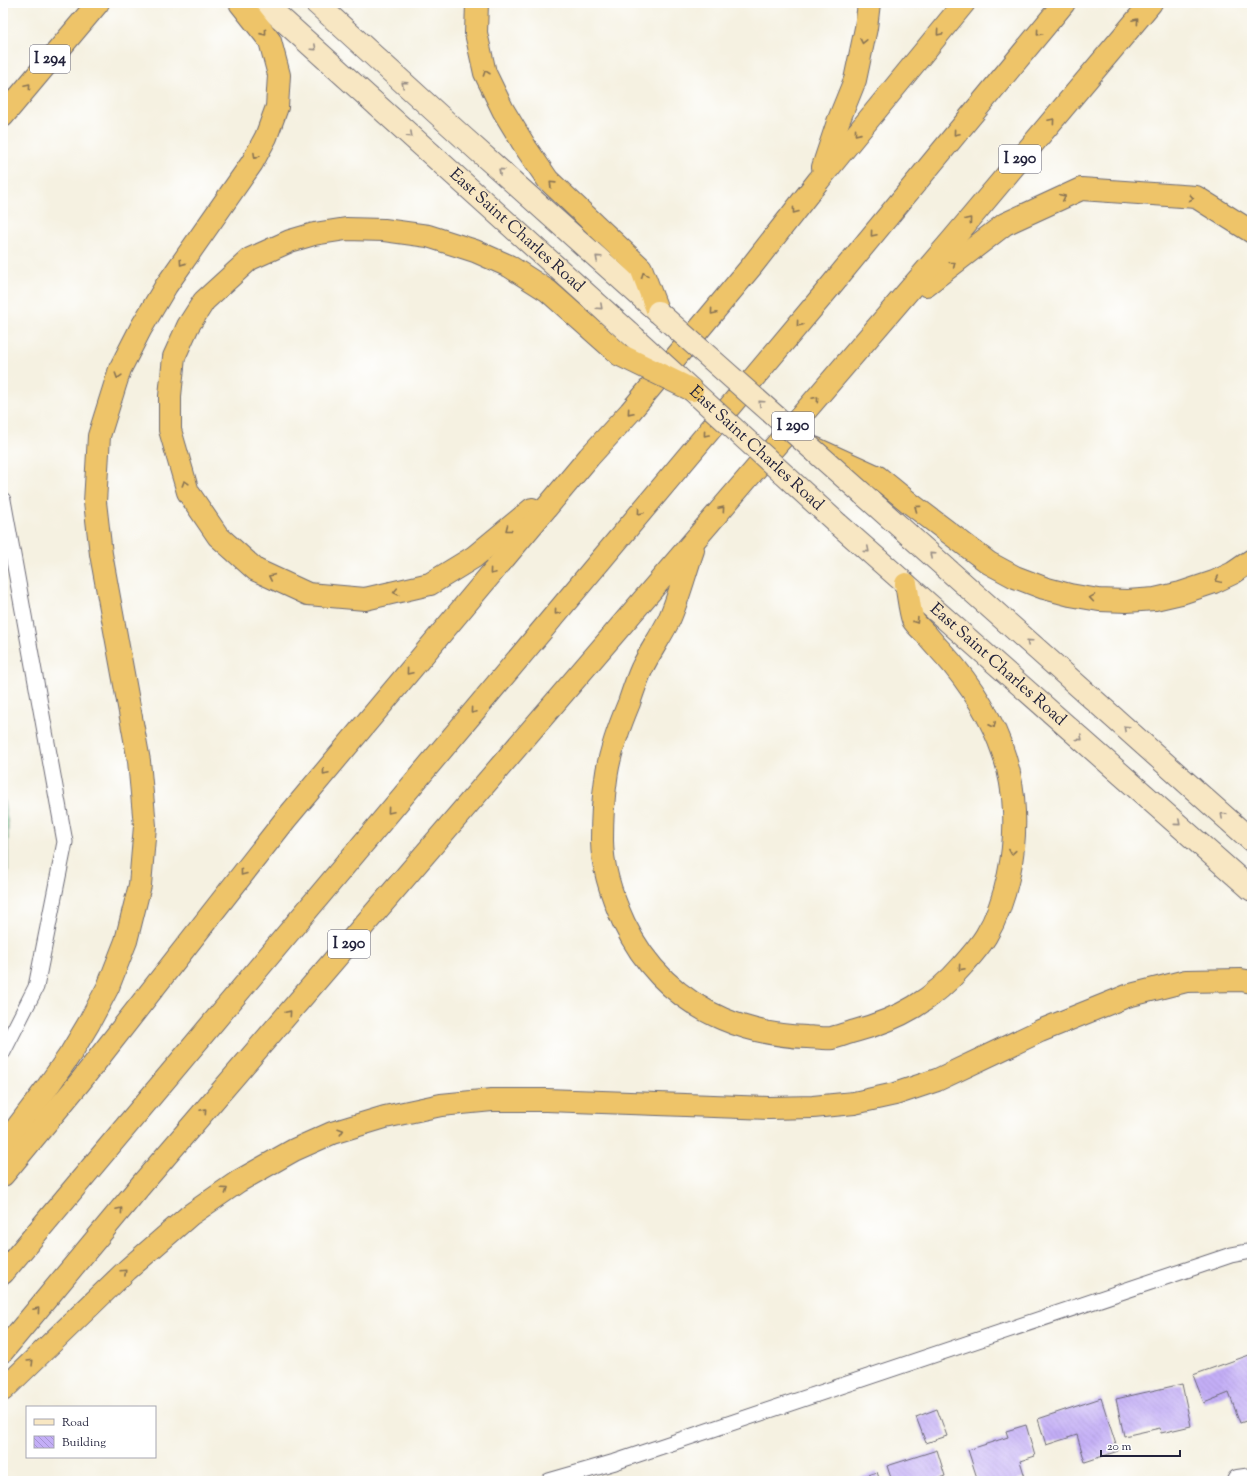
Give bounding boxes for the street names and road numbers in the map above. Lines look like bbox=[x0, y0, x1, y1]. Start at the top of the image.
road number: I 294 bbox=[30, 45, 70, 73]
road number: I 290 bbox=[999, 145, 1041, 173]
street label: East Saint Charles Road bbox=[443, 163, 590, 299]
street label: East Saint Charles Road bbox=[683, 381, 829, 517]
road number: I 290 bbox=[772, 412, 814, 440]
street label: East Saint Charles Road bbox=[924, 598, 1071, 732]
road number: I 290 bbox=[328, 930, 370, 958]

